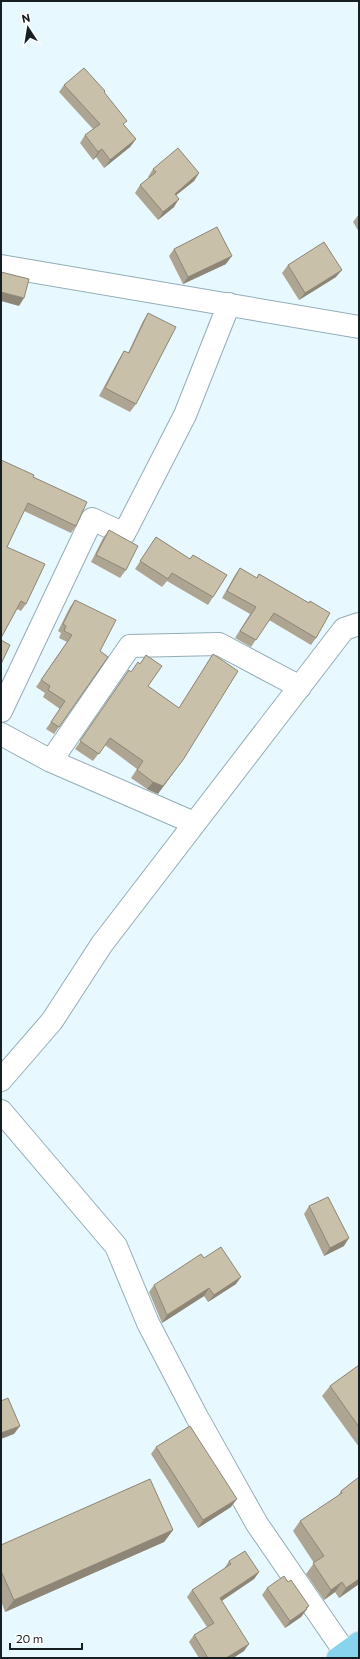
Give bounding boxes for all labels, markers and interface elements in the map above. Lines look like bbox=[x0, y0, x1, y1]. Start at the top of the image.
north arrow bbox=[8, 8, 48, 48]
text: N bbox=[20, 11, 31, 25]
scale bar bbox=[10, 1625, 82, 1651]
text: 20 m bbox=[16, 1631, 43, 1645]

